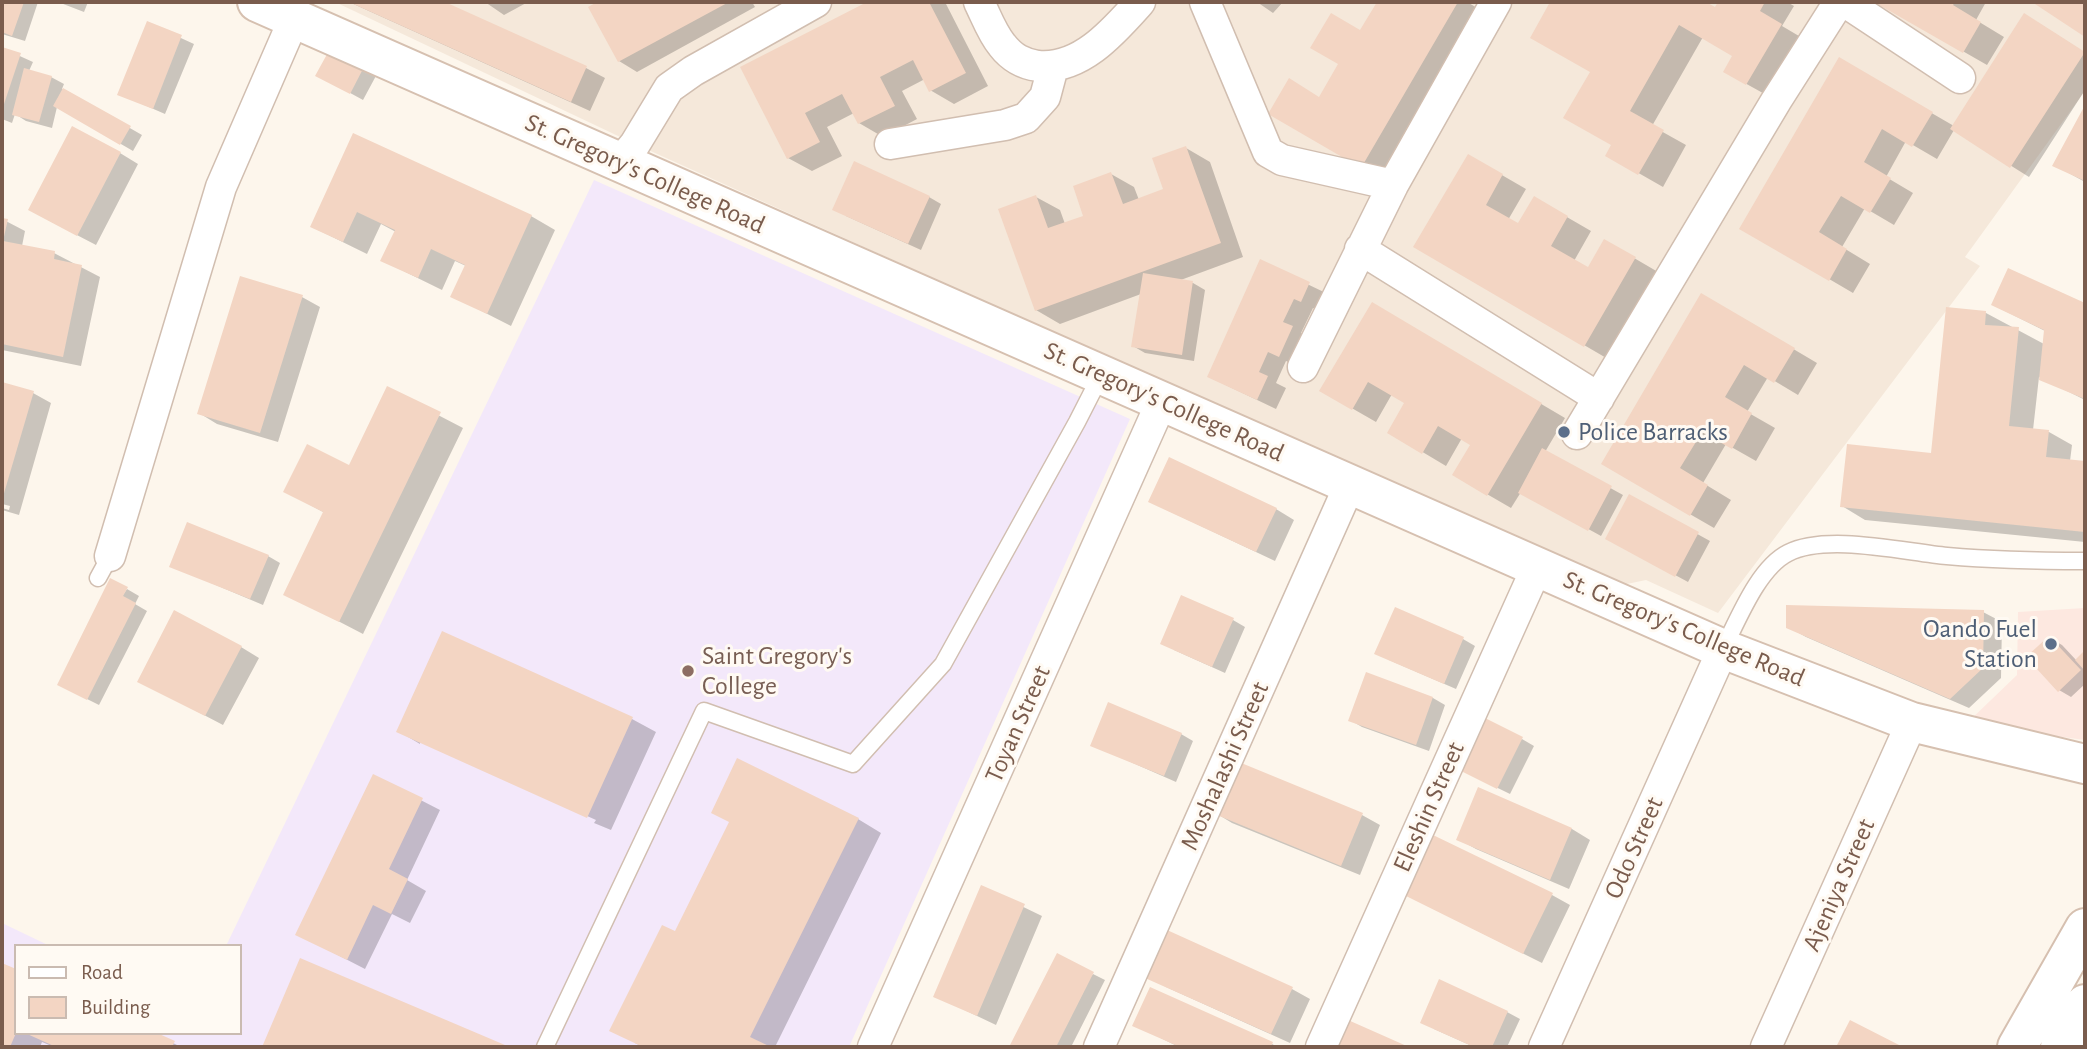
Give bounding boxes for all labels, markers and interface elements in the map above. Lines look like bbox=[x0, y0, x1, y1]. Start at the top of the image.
street label: St. Gregory's College Road bbox=[520, 107, 770, 241]
street label: St. Gregory's College Road bbox=[1039, 335, 1289, 469]
place label: Police Barracks bbox=[1578, 416, 1728, 448]
marker: Police Barracks bbox=[1556, 424, 1572, 440]
street label: St. Gregory's College Road bbox=[1559, 564, 1809, 694]
place label: Oando Fuel Station bbox=[1923, 613, 2037, 674]
marker: Oando Fuel Station bbox=[2043, 636, 2059, 652]
place label: Saint Gregory's College bbox=[702, 640, 852, 702]
street label: Toyan Street bbox=[978, 661, 1058, 787]
marker: Saint Gregory's College bbox=[680, 663, 696, 679]
street label: Moshalashi Street bbox=[1174, 677, 1276, 855]
street label: Eleshin Street bbox=[1386, 737, 1472, 877]
street label: Odo Street bbox=[1598, 792, 1670, 904]
street label: Ajeniya Street bbox=[1796, 814, 1882, 956]
legend bbox=[14, 944, 242, 1035]
text: Road bbox=[81, 962, 123, 983]
text: Building bbox=[81, 997, 150, 1018]

